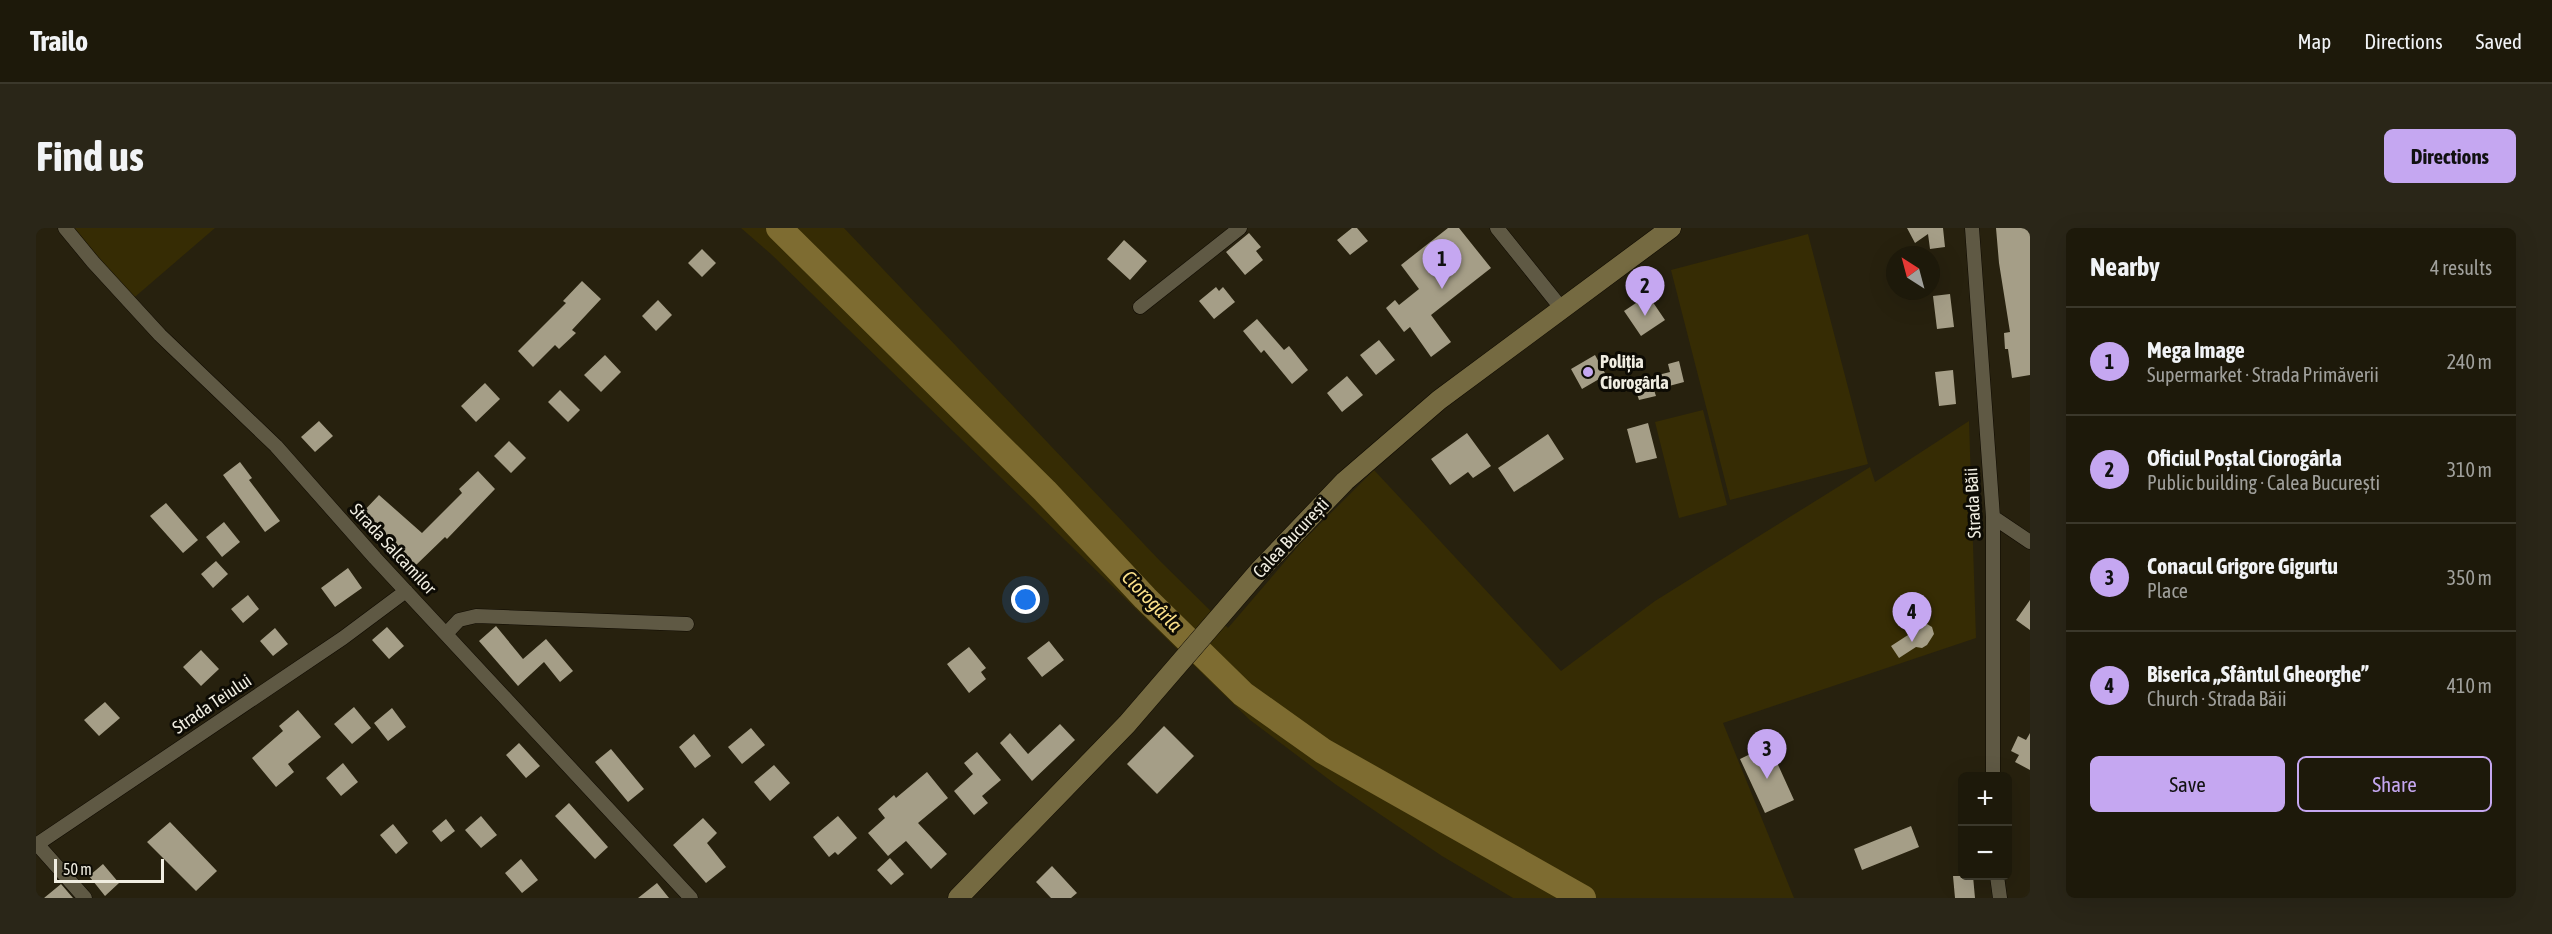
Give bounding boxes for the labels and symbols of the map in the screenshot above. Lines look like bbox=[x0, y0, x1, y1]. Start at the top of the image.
pin: 1 bbox=[1422, 239, 1462, 289]
north arrow bbox=[1886, 246, 1940, 300]
pin: 2 bbox=[1626, 266, 1664, 316]
place label: Poliția Ciorogârla bbox=[1600, 351, 1669, 393]
marker: Poliția Ciorogârla bbox=[1581, 365, 1595, 379]
street label: Strada Băii bbox=[1960, 467, 1985, 539]
street label: Calea București bbox=[1248, 493, 1333, 582]
street label: Strada Salcamilor bbox=[346, 499, 441, 599]
water label: Ciorogârla bbox=[1118, 565, 1187, 636]
your location bbox=[1011, 585, 1040, 614]
pin: 4 bbox=[1892, 592, 1932, 642]
street label: Strada Teiului bbox=[168, 669, 255, 738]
pin: 3 bbox=[1748, 730, 1786, 779]
scale bar bbox=[54, 856, 164, 884]

